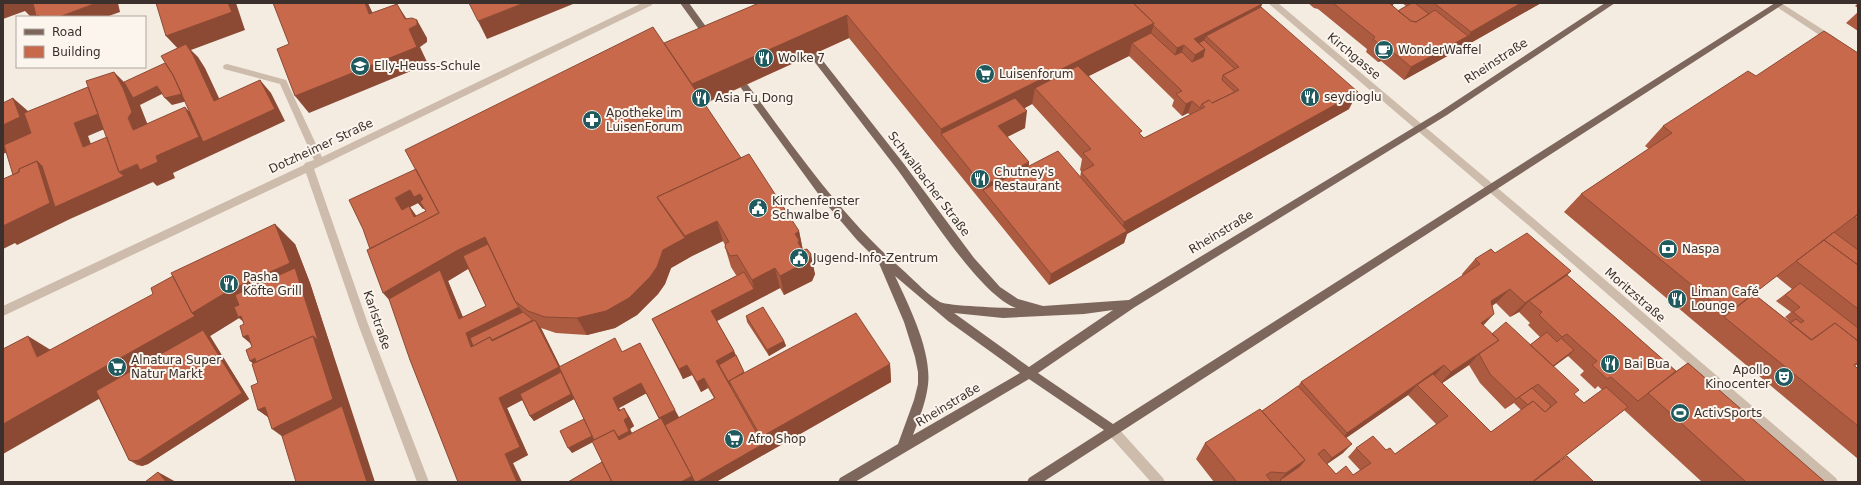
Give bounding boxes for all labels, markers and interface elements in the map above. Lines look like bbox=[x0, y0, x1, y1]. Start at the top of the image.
legend bbox=[16, 16, 146, 68]
text: Road bbox=[52, 25, 82, 39]
street label: Kirchgasse bbox=[1325, 30, 1383, 82]
street label: Rheinstraße bbox=[1462, 35, 1530, 87]
cafe icon: WonderWaffel bbox=[1373, 39, 1395, 61]
place label: WonderWaffel bbox=[1398, 43, 1481, 57]
text: Building bbox=[52, 45, 101, 59]
restaurant icon: Wolke 7 bbox=[753, 47, 775, 69]
place label: Wolke 7 bbox=[778, 51, 825, 65]
school or university icon: Elly-Heuss-Schule bbox=[349, 55, 371, 77]
place label: Elly-Heuss-Schule bbox=[374, 59, 480, 73]
supermarket icon: Luisenforum bbox=[974, 63, 996, 85]
place label: Luisenforum bbox=[999, 67, 1073, 81]
restaurant icon: seydioglu bbox=[1299, 86, 1321, 108]
restaurant icon: Asia Fu Dong bbox=[690, 87, 712, 109]
place label: seydioglu bbox=[1324, 90, 1382, 104]
place label: Asia Fu Dong bbox=[715, 91, 793, 105]
place label: Apotheke im LuisenForum bbox=[606, 106, 683, 134]
pharmacy icon: Apotheke im LuisenForum bbox=[581, 109, 603, 131]
street label: Dotzheimer Straße bbox=[267, 116, 375, 176]
street label: Schwalbacher Straße bbox=[885, 129, 973, 239]
place label: Chutney's Restaurant bbox=[994, 165, 1060, 193]
restaurant icon: Chutney's Restaurant bbox=[969, 168, 991, 190]
place label: Kirchenfenster Schwalbe 6 bbox=[772, 194, 860, 222]
public building icon: Kirchenfenster Schwalbe 6 bbox=[747, 197, 769, 219]
street label: Rheinstraße bbox=[1186, 207, 1256, 257]
bank icon: Naspa bbox=[1657, 238, 1679, 260]
place label: Naspa bbox=[1682, 242, 1720, 256]
public building icon: Jugend-Info-Zentrum bbox=[788, 247, 810, 269]
place label: Jugend-Info-Zentrum bbox=[812, 251, 938, 265]
street label: Moritzstraße bbox=[1602, 265, 1668, 325]
place label: Pasha Köfte Grill bbox=[243, 270, 302, 298]
restaurant icon: Pasha Köfte Grill bbox=[218, 273, 240, 295]
place label: Liman Café Lounge bbox=[1691, 285, 1759, 313]
restaurant icon: Liman Café Lounge bbox=[1666, 288, 1688, 310]
street label: Karlstraße bbox=[360, 289, 394, 351]
place label: Alnatura Super Natur Markt bbox=[131, 353, 221, 381]
restaurant icon: Bai Bua bbox=[1599, 353, 1621, 375]
supermarket icon: Alnatura Super Natur Markt bbox=[106, 356, 128, 378]
place label: Bai Bua bbox=[1624, 357, 1670, 371]
place label: Apollo Kinocenter bbox=[1705, 363, 1770, 391]
theatre icon: Apollo Kinocenter bbox=[1773, 366, 1795, 388]
street label: Rheinstraße bbox=[913, 380, 983, 430]
sports icon: ActivSports bbox=[1669, 402, 1691, 424]
place label: ActivSports bbox=[1694, 406, 1762, 420]
supermarket icon: Afro Shop bbox=[723, 428, 745, 450]
place label: Afro Shop bbox=[748, 432, 806, 446]

